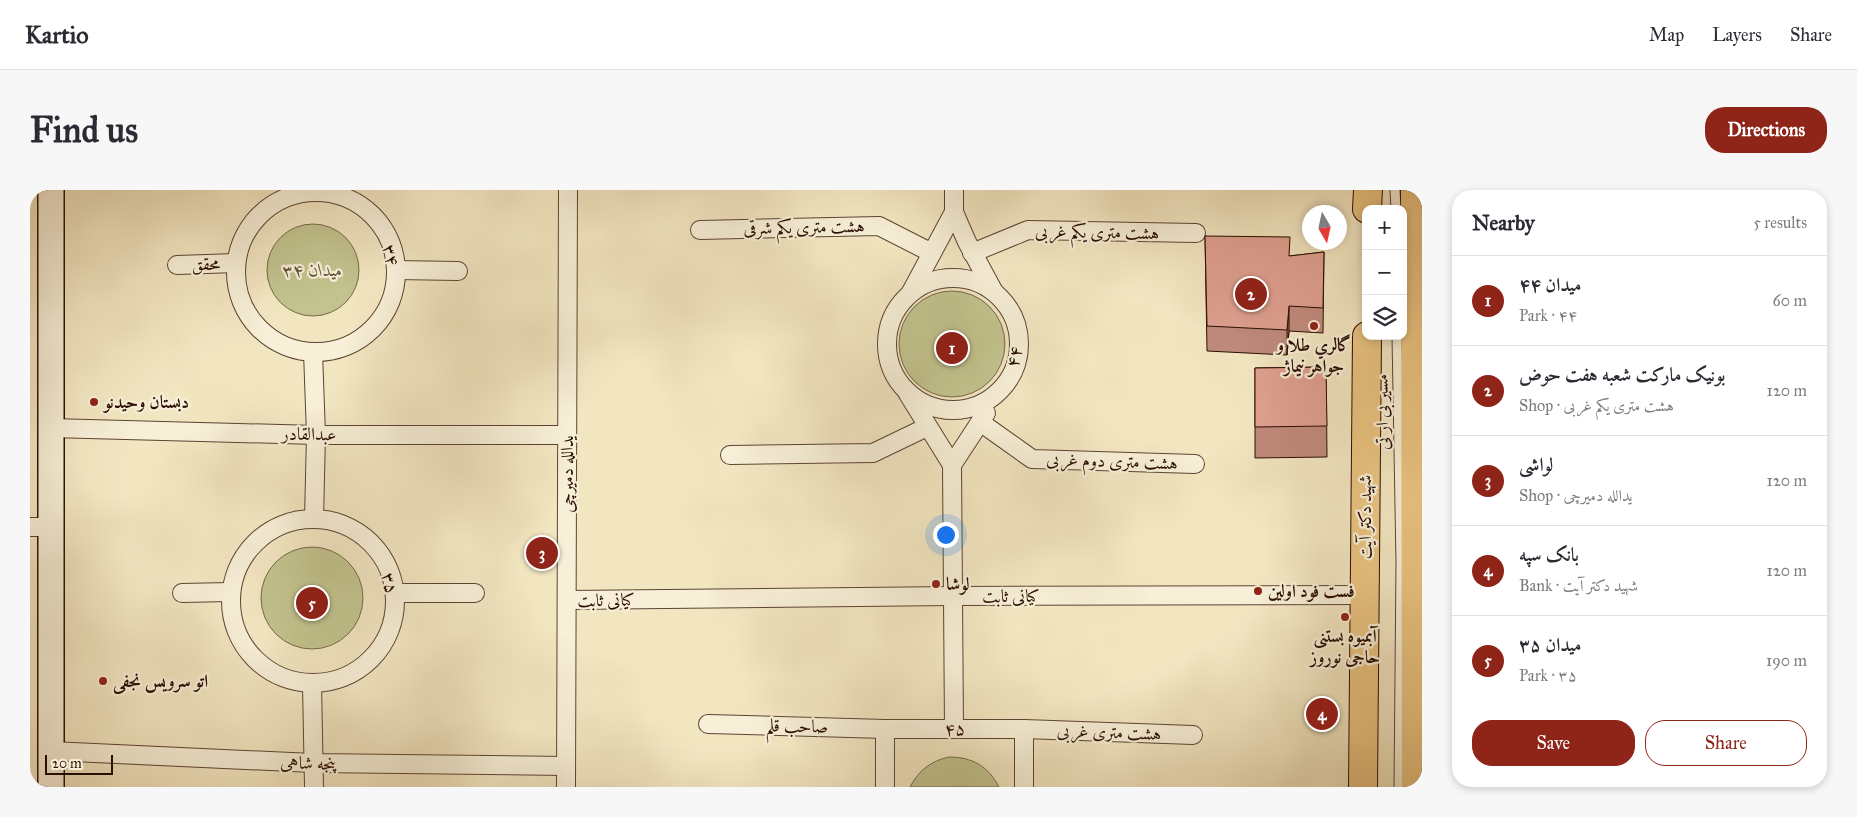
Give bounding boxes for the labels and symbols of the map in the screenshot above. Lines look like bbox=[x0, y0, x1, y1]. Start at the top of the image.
north arrow bbox=[1302, 205, 1347, 250]
street label: هشت متری یکم شرقی bbox=[743, 215, 865, 245]
street label: هشت متری یکم غربی bbox=[1035, 220, 1159, 250]
street label: ۳۴ bbox=[378, 242, 404, 268]
street label: محقق bbox=[191, 253, 221, 275]
park label: میدان ۳۴ bbox=[282, 259, 343, 281]
pin: 2 bbox=[1235, 275, 1267, 313]
marker: گالري طلا و جواهر نيماژ bbox=[1308, 320, 1320, 332]
pin: 1 bbox=[936, 329, 968, 367]
place label: گالري طلا و جواهر نيماژ bbox=[1275, 334, 1351, 378]
street label: ۴۴ bbox=[1001, 344, 1027, 370]
street label: مسیر بی ار تی bbox=[1370, 374, 1396, 450]
place label: دبستان وحیدنو bbox=[102, 391, 189, 413]
marker: دبستان وحیدنو bbox=[88, 396, 100, 408]
street label: عبدالقادر bbox=[279, 422, 337, 445]
street label: یدالله دمیرچی bbox=[556, 435, 578, 513]
street label: هشت متری دوم غربی bbox=[1046, 448, 1178, 479]
street label: شهید دکتر آیت bbox=[1354, 475, 1377, 559]
your location bbox=[933, 522, 959, 548]
pin: 3 bbox=[526, 534, 558, 572]
street label: ۳۵ bbox=[377, 570, 403, 596]
place label: لوشا bbox=[946, 573, 970, 595]
marker: لوشا bbox=[930, 578, 942, 590]
place label: فست فود اولین bbox=[1268, 580, 1355, 602]
pin: 5 bbox=[296, 584, 328, 622]
street label: کیانی ثابت bbox=[982, 585, 1040, 607]
marker: فست فود اولین bbox=[1252, 585, 1264, 597]
street label: کیانی ثابت bbox=[577, 589, 635, 611]
marker: آبمیوه بستنی حاجی نوروز bbox=[1339, 611, 1351, 623]
place label: آبمیوه بستنی حاجی نوروز bbox=[1308, 625, 1380, 668]
place label: اتو سرویس نجفی bbox=[112, 670, 208, 695]
marker: اتو سرویس نجفی bbox=[97, 675, 109, 687]
pin: 4 bbox=[1306, 695, 1338, 733]
street label: صاحب قلم bbox=[766, 714, 828, 745]
street label: ۴۵ bbox=[944, 718, 966, 740]
street label: هشت متری غربی bbox=[1056, 719, 1162, 747]
street label: پنجه شاهی bbox=[280, 751, 337, 775]
scale bar bbox=[45, 752, 112, 775]

